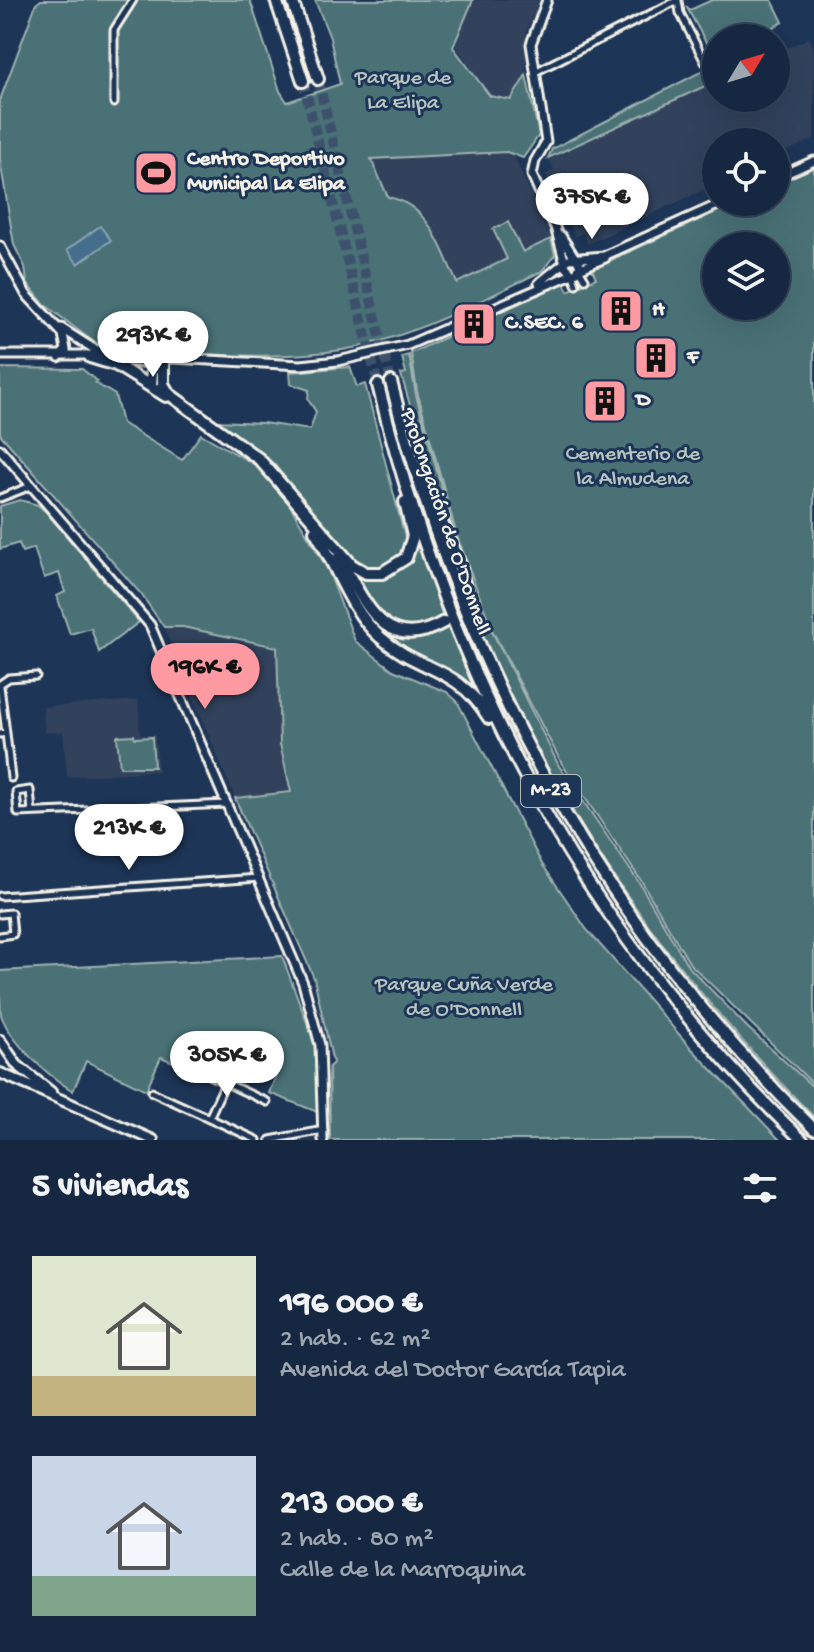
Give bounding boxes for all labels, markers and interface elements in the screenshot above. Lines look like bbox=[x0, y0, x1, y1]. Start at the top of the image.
north arrow bbox=[702, 24, 790, 112]
map controls bbox=[702, 24, 790, 320]
park label: Parque de La Elipa bbox=[354, 66, 452, 117]
button: locate bbox=[702, 128, 790, 216]
place label: Centro Deportivo Municipal La Elipa bbox=[186, 147, 347, 198]
sports icon: Centro Deportivo Municipal La Elipa bbox=[132, 149, 180, 197]
pin: 375K € bbox=[527, 173, 657, 241]
text: 375K € bbox=[554, 183, 630, 214]
button: layers bbox=[702, 232, 790, 320]
building icon: H bbox=[597, 287, 645, 335]
place label: H bbox=[652, 298, 666, 324]
building icon: C.SEC. 6 bbox=[450, 300, 498, 348]
pin: 293K € bbox=[88, 311, 218, 379]
place label: C.SEC. 6 bbox=[504, 311, 584, 337]
text: 293K € bbox=[115, 321, 191, 352]
building icon: F bbox=[632, 334, 680, 382]
place label: F bbox=[686, 345, 700, 371]
building icon: D bbox=[581, 377, 629, 425]
place label: D bbox=[634, 388, 651, 414]
street label: Prolongación de O'Donnell bbox=[393, 404, 495, 639]
park label: Cementerio de la Almudena bbox=[566, 442, 701, 493]
pin: 196K € bbox=[140, 643, 270, 711]
text: 196K € bbox=[169, 653, 241, 684]
road number: M-23 bbox=[521, 775, 581, 807]
pin: 213K € bbox=[64, 804, 194, 872]
text: 213K € bbox=[93, 814, 165, 845]
park label: Parque Cuña Verde de O'Donnell bbox=[374, 973, 554, 1024]
pin: 305K € bbox=[162, 1031, 292, 1099]
text: 305K € bbox=[188, 1041, 266, 1072]
icon: filters bbox=[738, 1166, 782, 1210]
text: 5 viviendas bbox=[32, 1168, 188, 1208]
text: 196 000 € bbox=[280, 1285, 422, 1325]
icon: home bbox=[96, 1288, 192, 1384]
text: 2 hab. · 62 m² bbox=[280, 1325, 431, 1356]
text: Avenida del Doctor García Tapia bbox=[280, 1356, 626, 1387]
text: 213 000 € bbox=[280, 1485, 422, 1525]
icon: home bbox=[96, 1488, 192, 1584]
text: 2 hab. · 80 m² bbox=[280, 1525, 434, 1556]
text: Calle de la Marroquina bbox=[280, 1556, 525, 1587]

